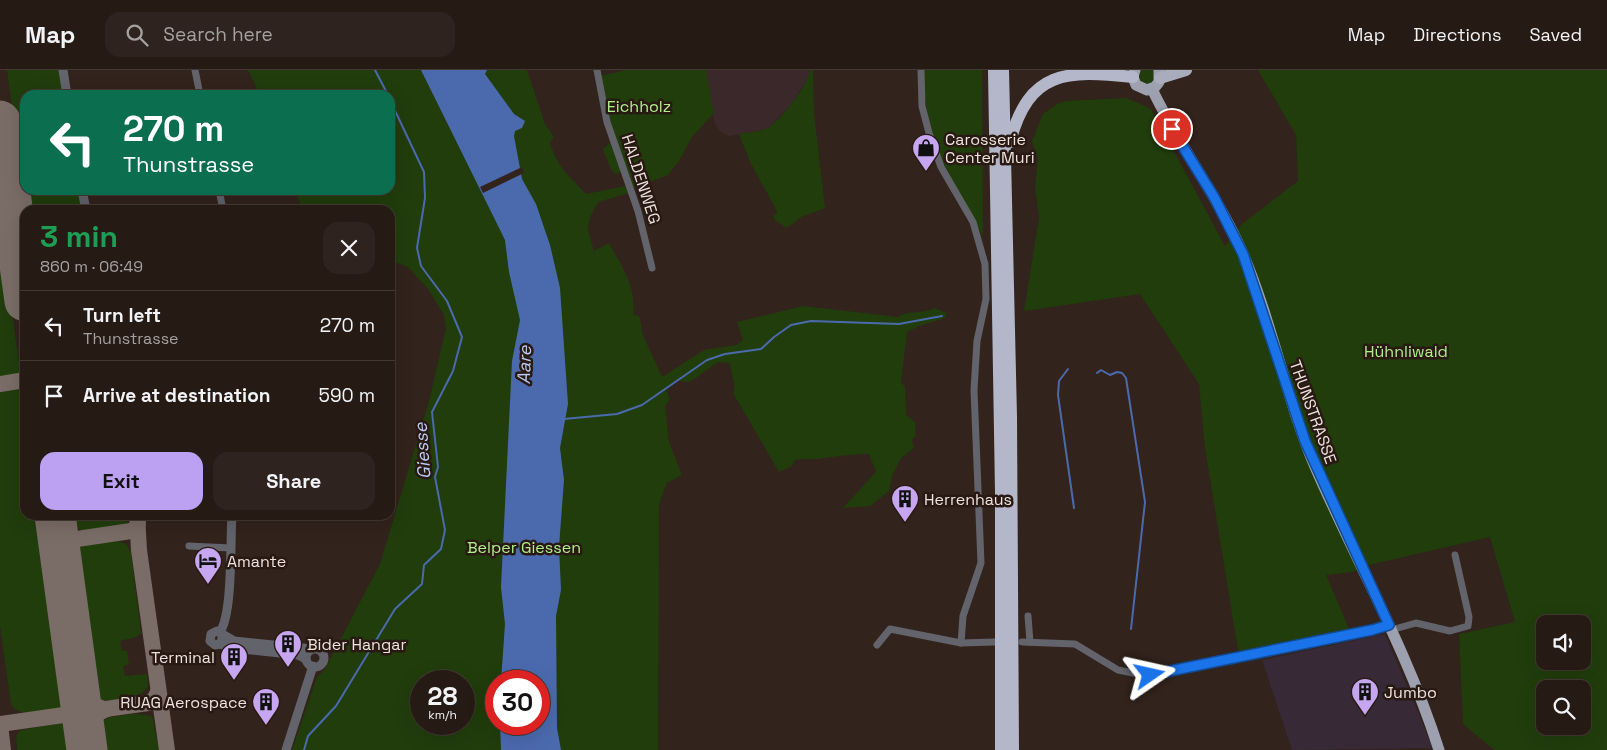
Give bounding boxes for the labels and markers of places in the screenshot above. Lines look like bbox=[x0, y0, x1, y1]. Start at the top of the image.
pin bbox=[1151, 108, 1193, 150]
place label: Carosserie Center Muri bbox=[945, 129, 1035, 168]
shop icon: Carosserie Center Muri bbox=[911, 133, 941, 172]
building icon: Herrenhaus bbox=[890, 484, 920, 523]
place label: Herrenhaus bbox=[924, 489, 1012, 510]
hotel icon: Amante bbox=[193, 546, 223, 585]
place label: Amante bbox=[227, 551, 286, 572]
building icon: Bider Hangar bbox=[273, 629, 303, 668]
place label: Bider Hangar bbox=[307, 634, 406, 655]
building icon: Terminal bbox=[219, 642, 249, 681]
place label: Terminal bbox=[151, 647, 215, 668]
building icon: Jumbo bbox=[1350, 677, 1380, 716]
place label: Jumbo bbox=[1384, 682, 1437, 703]
building icon: RUAG Aerospace bbox=[251, 687, 281, 726]
place label: RUAG Aerospace bbox=[120, 692, 247, 713]

